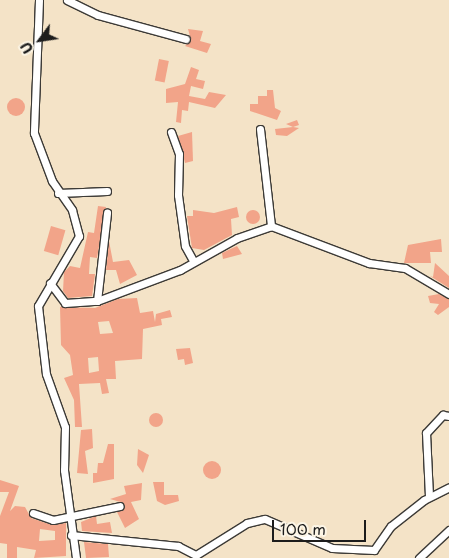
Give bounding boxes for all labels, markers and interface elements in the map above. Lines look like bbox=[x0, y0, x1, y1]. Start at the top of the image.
north arrow bbox=[15, 15, 65, 65]
text: U bbox=[15, 38, 38, 58]
scale bar bbox=[274, 510, 368, 542]
text: 100 m bbox=[280, 517, 326, 540]

